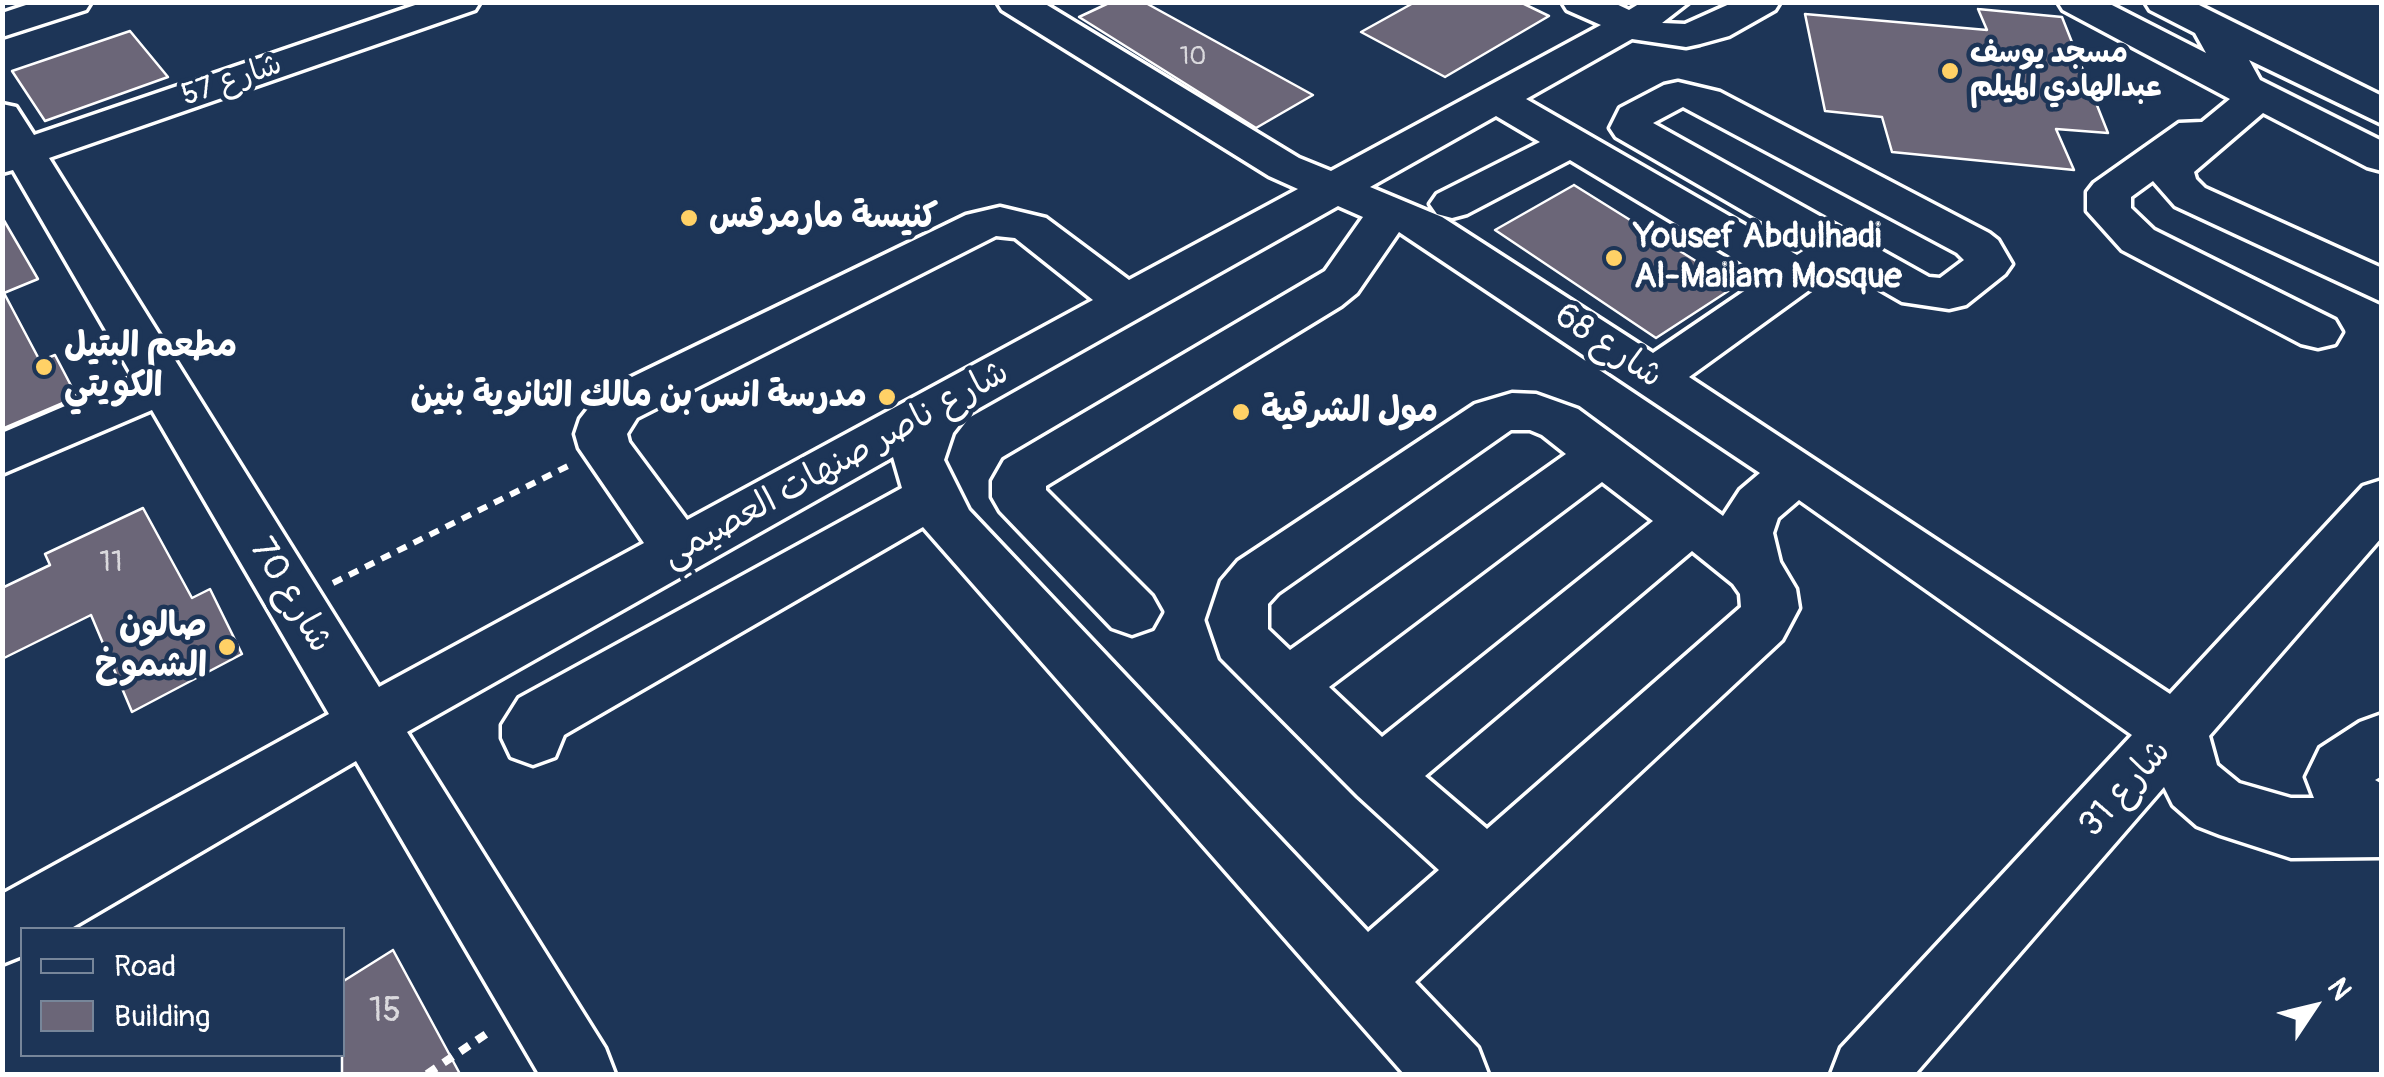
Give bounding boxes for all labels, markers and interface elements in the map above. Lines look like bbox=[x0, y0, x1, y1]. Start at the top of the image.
place label: مسجد يوسف عبدالهادي الميلم bbox=[1970, 36, 2161, 106]
house number: 10 bbox=[1180, 43, 1206, 73]
street label: شارع 57 bbox=[177, 47, 287, 115]
marker: مسجد يوسف عبدالهادي الميلم bbox=[1939, 60, 1961, 82]
place label: كنيسة مارمرقس bbox=[709, 197, 938, 239]
marker: كنيسة مارمرقس bbox=[678, 207, 700, 229]
place label: Yousef Abdulhadi Al-Mailam Mosque bbox=[1634, 217, 1902, 299]
marker: Yousef Abdulhadi Al-Mailam Mosque bbox=[1603, 247, 1625, 269]
street label: شارع 68 bbox=[1546, 296, 1670, 398]
place label: مطعم البتيل الكويتي bbox=[64, 326, 237, 408]
street label: شارع ناصر صنهات العصيمي bbox=[655, 352, 1017, 578]
marker: مطعم البتيل الكويتي bbox=[33, 356, 55, 378]
place label: مدرسة انس بن مالك الثانوية بنين bbox=[410, 376, 867, 418]
marker: مدرسة انس بن مالك الثانوية بنين bbox=[876, 386, 898, 408]
place label: مول الشرقية bbox=[1261, 391, 1438, 433]
marker: مول الشرقية bbox=[1230, 401, 1252, 423]
street label: شارع 70 bbox=[240, 531, 340, 661]
house number: 11 bbox=[99, 545, 123, 581]
place label: صالون الشموخ bbox=[94, 606, 207, 688]
marker: صالون الشموخ bbox=[216, 636, 238, 658]
street label: شارع 31 bbox=[2071, 732, 2181, 846]
legend bbox=[20, 927, 345, 1057]
text: Road bbox=[114, 948, 176, 985]
north arrow bbox=[2264, 957, 2364, 1057]
text: N bbox=[2319, 972, 2359, 1007]
house number: 15 bbox=[369, 991, 401, 1033]
text: Building bbox=[114, 998, 210, 1035]

